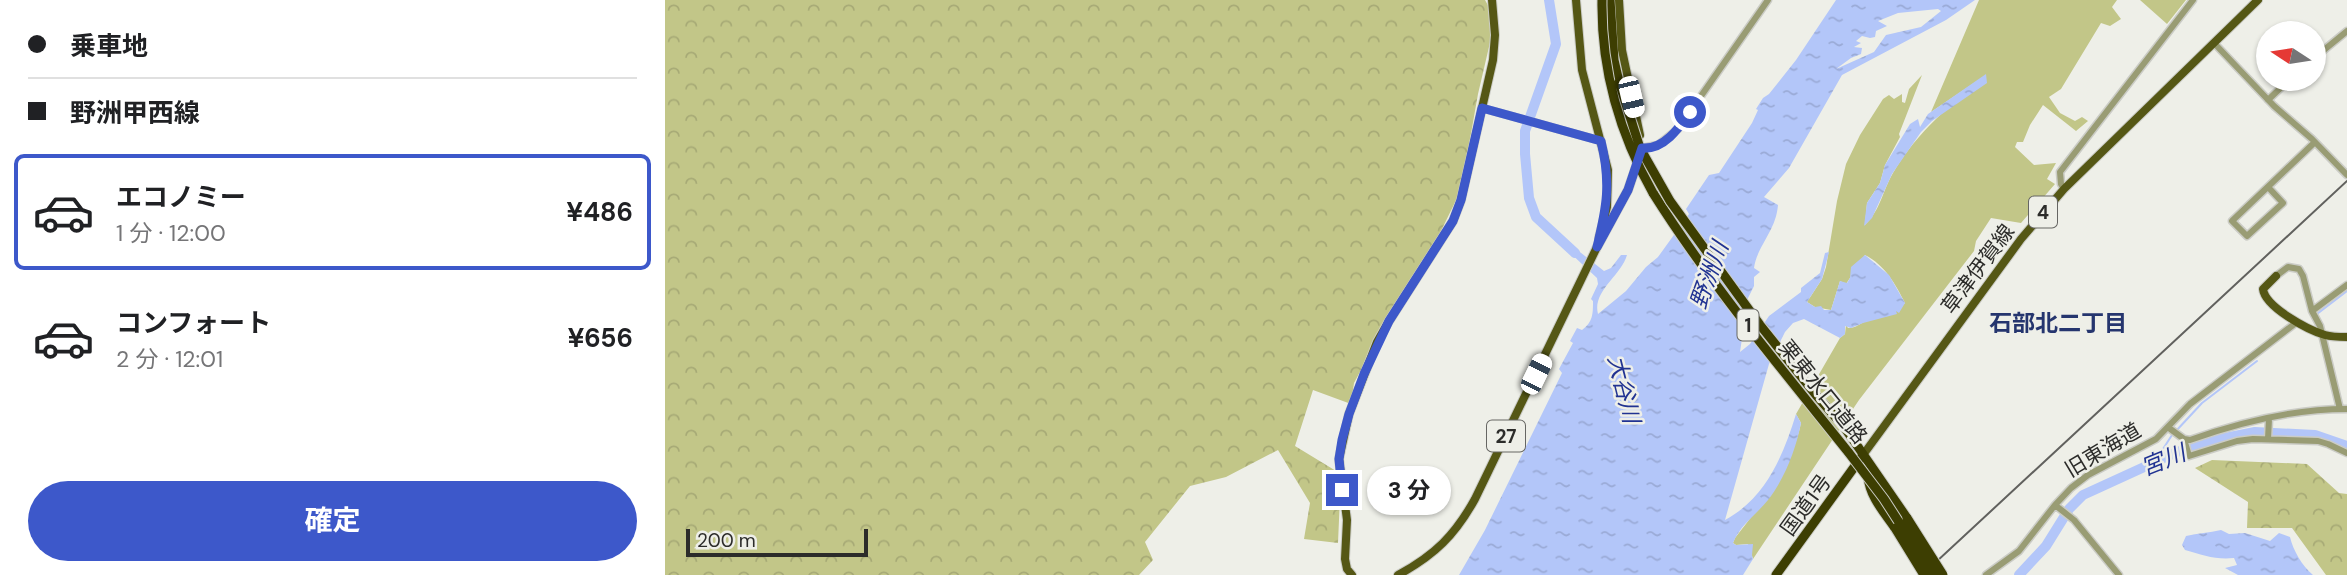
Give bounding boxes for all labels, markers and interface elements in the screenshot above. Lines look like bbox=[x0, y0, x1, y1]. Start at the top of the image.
north arrow bbox=[2256, 21, 2326, 91]
map controls bbox=[2256, 21, 2326, 91]
text: 乗車地 bbox=[70, 29, 148, 63]
car bbox=[1617, 74, 1646, 120]
text: 野洲甲西線 bbox=[70, 96, 200, 130]
route start bbox=[1674, 96, 1706, 128]
text: エコノミー bbox=[116, 180, 246, 214]
icon: car bbox=[32, 181, 95, 244]
text: ¥486 bbox=[566, 195, 633, 229]
road number: 4 bbox=[2029, 196, 2057, 228]
text: 1 分 · 12:00 bbox=[116, 218, 226, 248]
street label: 草津伊賀線 bbox=[1935, 219, 2021, 319]
water label: 野洲川 bbox=[1683, 235, 1736, 313]
text: コンフォート bbox=[116, 306, 271, 340]
icon: car bbox=[32, 307, 95, 370]
district label: 石部北二丁目 bbox=[1989, 308, 2127, 338]
road number: 1 bbox=[1737, 310, 1759, 340]
text: ¥656 bbox=[567, 321, 633, 355]
street label: 栗東水口道路 bbox=[1772, 334, 1874, 450]
text: 2 分 · 12:01 bbox=[116, 344, 223, 374]
car bbox=[1518, 351, 1555, 397]
water label: 大谷川 bbox=[1601, 352, 1648, 429]
street label: 旧東海道 bbox=[2060, 416, 2146, 484]
road number: 27 bbox=[1487, 420, 1525, 452]
water label: 宮川 bbox=[2136, 436, 2193, 483]
callout: 3 分 bbox=[1367, 466, 1451, 514]
street label: 国道1号 bbox=[1774, 469, 1838, 541]
route end bbox=[1326, 474, 1358, 506]
text: 3 分 bbox=[1388, 475, 1430, 505]
button: 確定 bbox=[28, 481, 637, 561]
scale bar bbox=[686, 526, 868, 558]
text: 200 m bbox=[697, 528, 756, 553]

